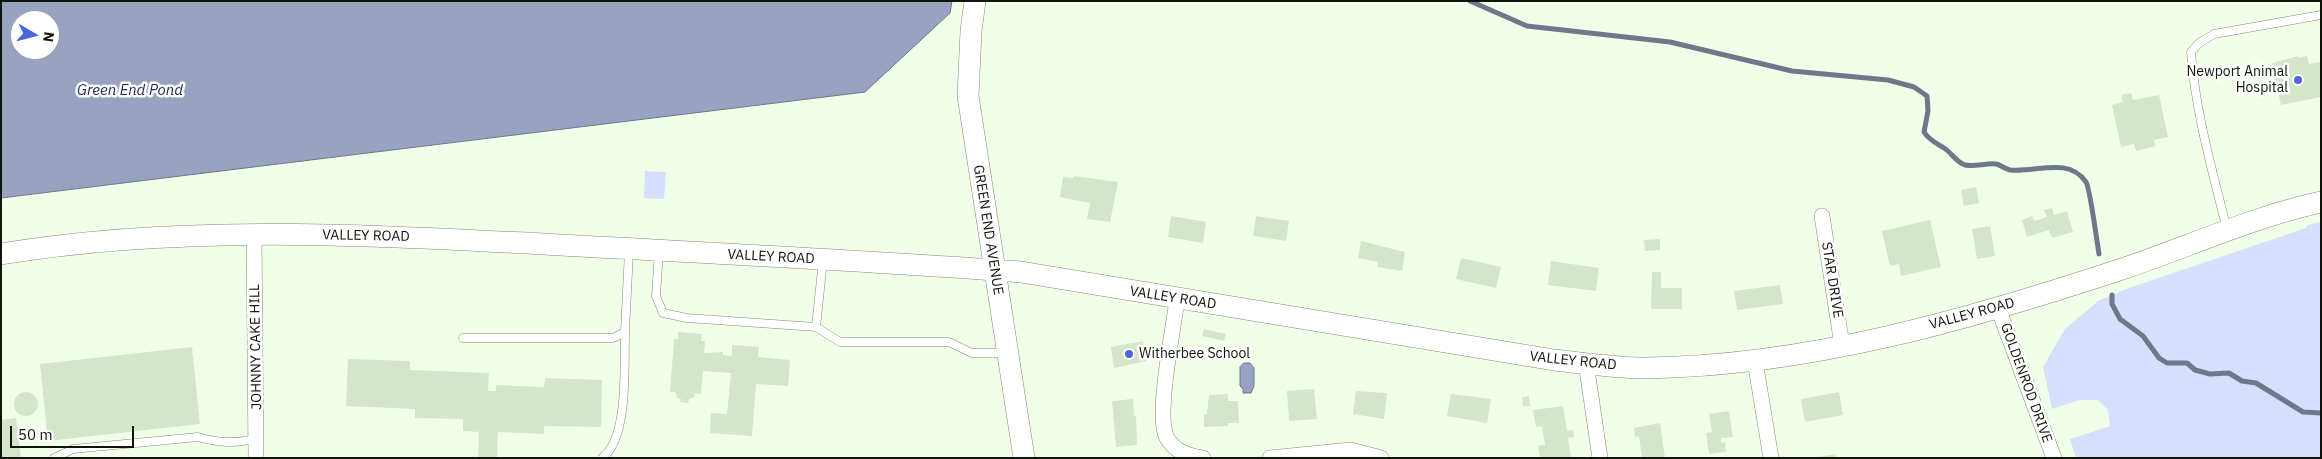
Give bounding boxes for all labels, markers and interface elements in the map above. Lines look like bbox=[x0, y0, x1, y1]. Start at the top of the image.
north arrow bbox=[10, 10, 60, 60]
text: N bbox=[39, 31, 58, 43]
place label: Newport Animal Hospital bbox=[2186, 64, 2288, 96]
marker: Newport Animal Hospital bbox=[2292, 74, 2304, 86]
water label: Green End Pond bbox=[77, 82, 183, 100]
street label: GREEN END AVENUE bbox=[969, 164, 1007, 296]
street label: VALLEY ROAD bbox=[322, 227, 410, 245]
street label: STAR DRIVE bbox=[1818, 241, 1846, 319]
street label: VALLEY ROAD bbox=[727, 246, 815, 268]
street label: VALLEY ROAD bbox=[1129, 283, 1217, 313]
street label: JOHNNY CAKE HILL bbox=[247, 284, 265, 410]
street label: VALLEY ROAD bbox=[1928, 295, 2016, 333]
street label: GOLDENROD DRIVE bbox=[1997, 321, 2055, 445]
place label: Witherbee School bbox=[1139, 346, 1250, 362]
marker: Witherbee School bbox=[1123, 348, 1135, 360]
street label: VALLEY ROAD bbox=[1529, 348, 1617, 374]
scale bar bbox=[12, 416, 136, 448]
text: 50 m bbox=[18, 425, 53, 444]

